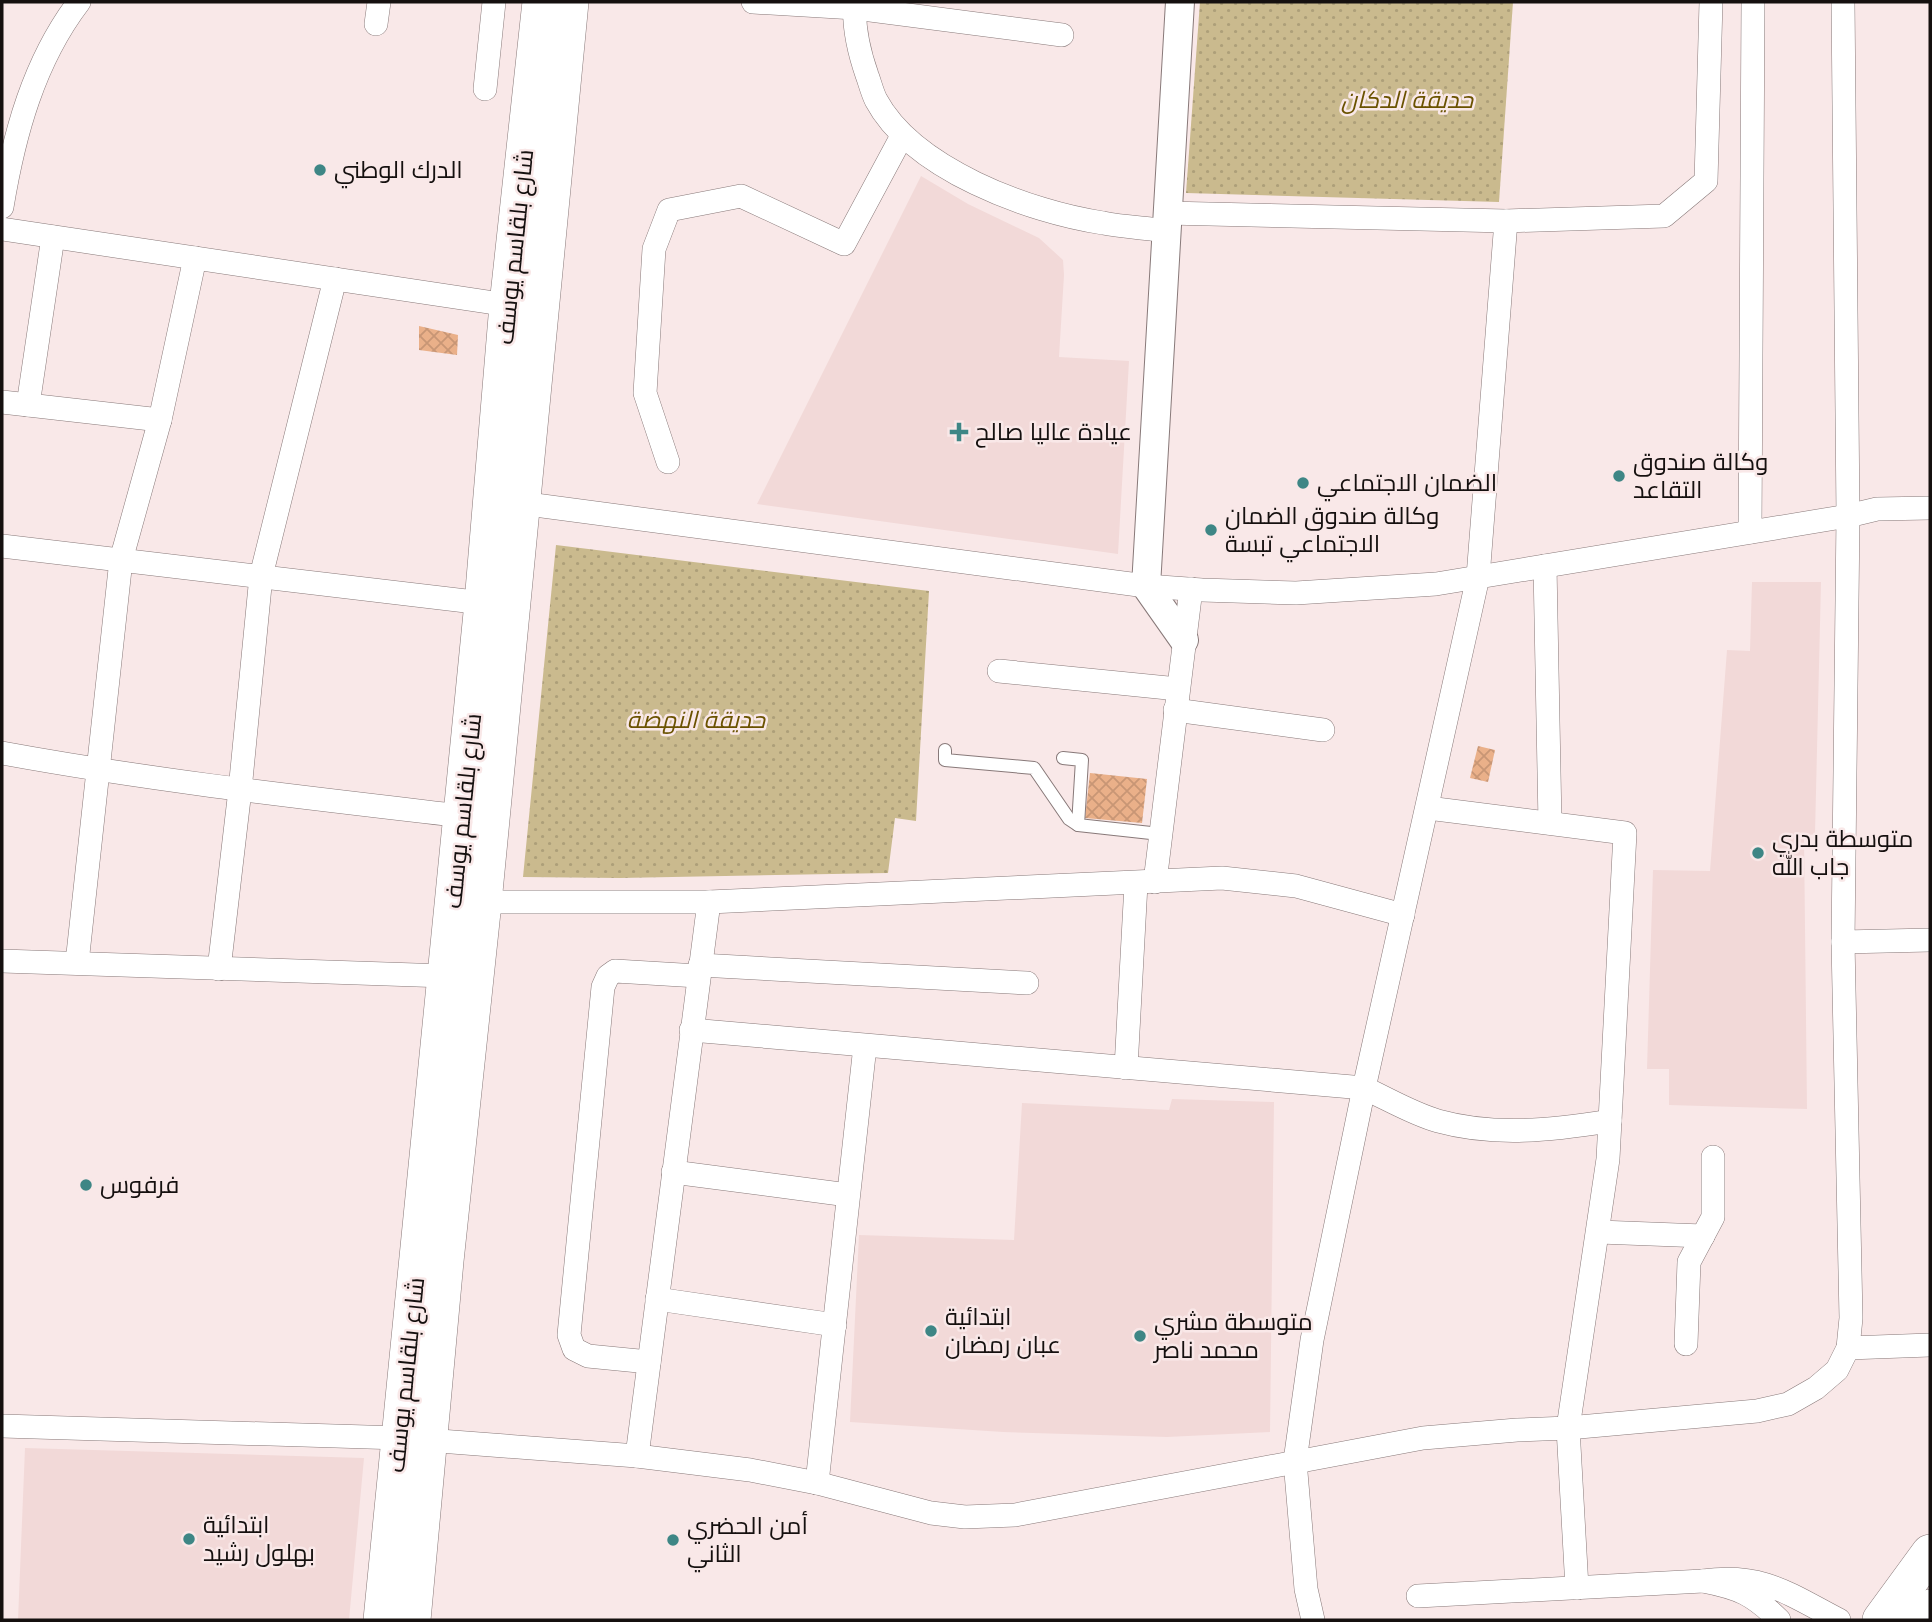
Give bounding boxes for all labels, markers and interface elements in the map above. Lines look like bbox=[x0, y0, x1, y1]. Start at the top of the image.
park label: حديقة الدكان bbox=[1341, 84, 1475, 115]
street label: شارع بلقاسم يوسف bbox=[489, 148, 541, 346]
place label: الدرك الوطني bbox=[334, 154, 463, 189]
marker: الدرك الوطني bbox=[312, 162, 328, 178]
place label: عيادة عاليا صالح bbox=[975, 416, 1132, 448]
marker: عيادة عاليا صالح bbox=[949, 422, 969, 442]
place label: وكالة صندوق التقاعد bbox=[1633, 446, 1768, 505]
place label: الضمان الاجتماعي bbox=[1317, 467, 1497, 502]
marker: وكالة صندوق التقاعد bbox=[1611, 468, 1627, 484]
marker: الضمان الاجتماعي bbox=[1295, 475, 1311, 491]
place label: وكالة صندوق الضمان الاجتماعي تبسة bbox=[1225, 500, 1439, 563]
marker: وكالة صندوق الضمان الاجتماعي تبسة bbox=[1203, 522, 1219, 538]
park label: حديقة النهضة bbox=[627, 704, 767, 735]
street label: شارع بلقاسم يوسف bbox=[437, 712, 489, 910]
place label: متوسطة بدري جاب الله bbox=[1772, 823, 1913, 882]
marker: متوسطة بدري جاب الله bbox=[1750, 845, 1766, 861]
place label: فرفوس bbox=[100, 1169, 179, 1200]
marker: فرفوس bbox=[78, 1177, 94, 1193]
street label: شارع بلقاسم يوسف bbox=[380, 1276, 432, 1474]
place label: ابتدائية عبان رمضان bbox=[945, 1301, 1061, 1360]
place label: متوسطة مشري محمد ناصر bbox=[1152, 1306, 1313, 1365]
marker: ابتدائية عبان رمضان bbox=[923, 1323, 939, 1339]
marker: متوسطة مشري محمد ناصر bbox=[1132, 1328, 1148, 1344]
place label: ابتدائية بهلول رشيد bbox=[203, 1509, 315, 1568]
place label: أمن الحضري الثاني bbox=[687, 1510, 808, 1573]
marker: ابتدائية بهلول رشيد bbox=[181, 1531, 197, 1547]
marker: أمن الحضري الثاني bbox=[665, 1532, 681, 1548]

